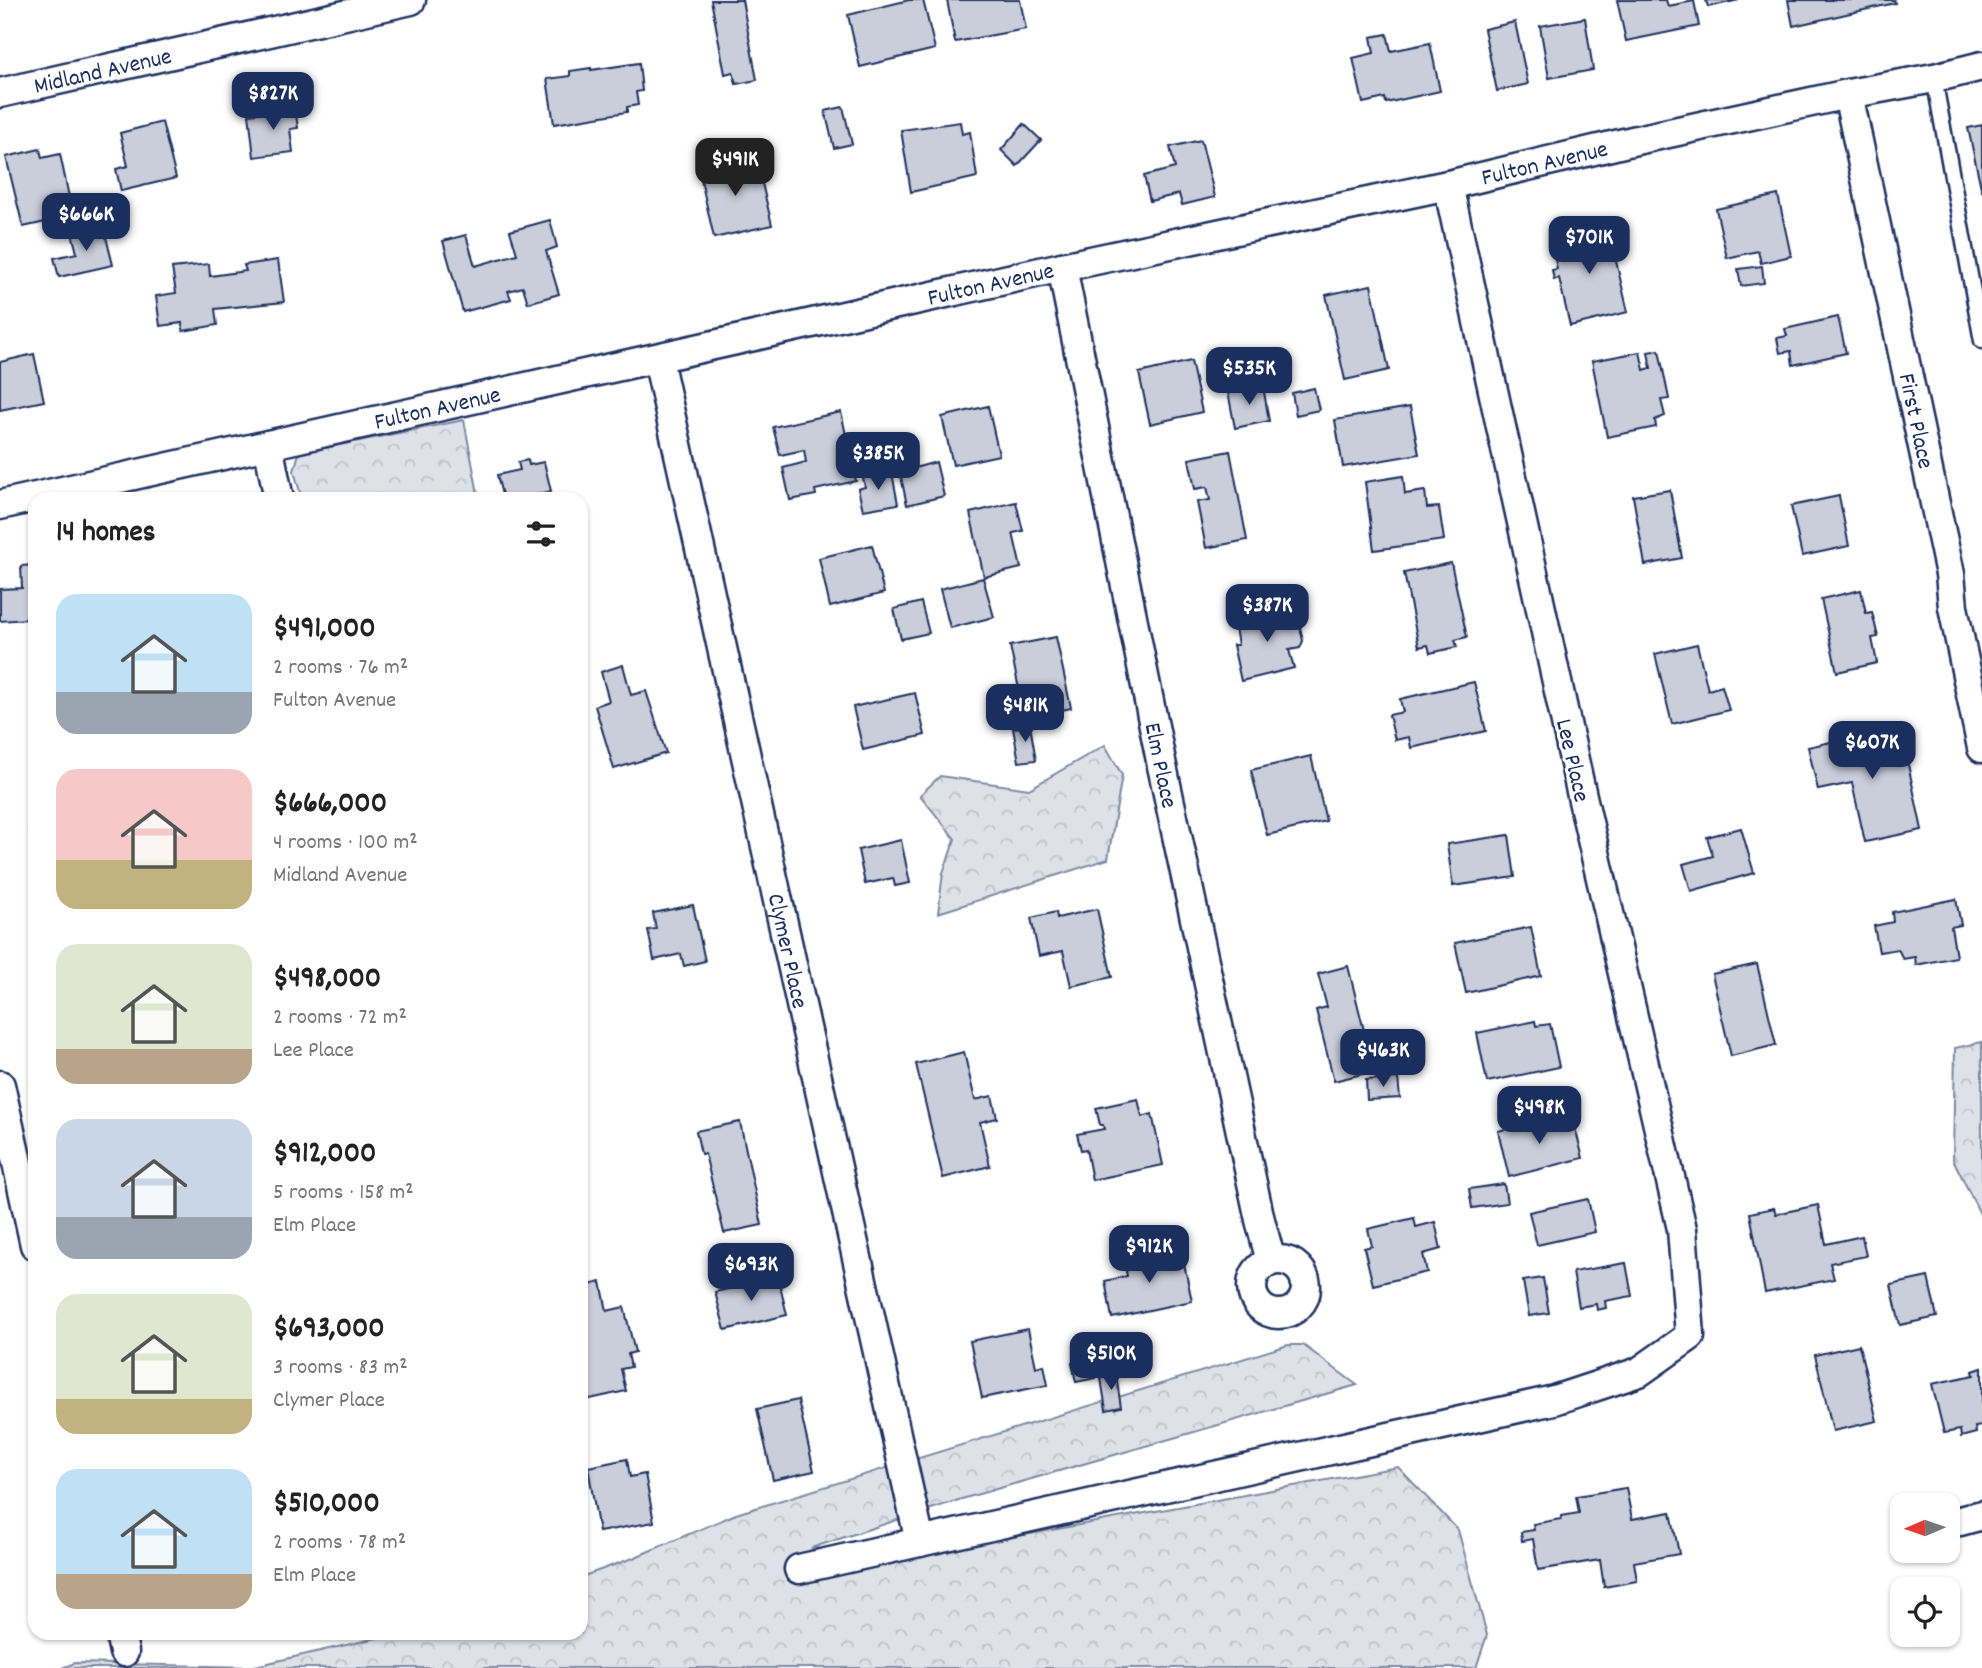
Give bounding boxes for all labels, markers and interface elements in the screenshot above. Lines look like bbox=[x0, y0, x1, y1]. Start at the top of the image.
street label: Midland Avenue bbox=[31, 41, 175, 105]
pin: $827K bbox=[224, 72, 322, 132]
text: $827K bbox=[248, 78, 298, 111]
street label: Fulton Avenue bbox=[1479, 133, 1612, 196]
pin: $491K bbox=[686, 138, 784, 198]
text: $491K bbox=[711, 144, 759, 177]
pin: $666K bbox=[37, 194, 135, 253]
text: $666K bbox=[58, 199, 114, 232]
pin: $701K bbox=[1540, 216, 1638, 276]
text: $701K bbox=[1565, 222, 1613, 255]
street label: Fulton Avenue bbox=[925, 255, 1058, 317]
pin: $535K bbox=[1200, 348, 1298, 407]
text: $535K bbox=[1222, 353, 1276, 386]
street label: First Place bbox=[1888, 371, 1941, 472]
street label: Fulton Avenue bbox=[371, 379, 504, 441]
pin: $385K bbox=[829, 433, 927, 492]
text: $385K bbox=[852, 438, 904, 471]
text: 14 homes bbox=[56, 513, 155, 556]
icon: filters bbox=[522, 515, 560, 553]
pin: $387K bbox=[1218, 584, 1316, 644]
text: $387K bbox=[1242, 590, 1292, 623]
text: $491,000 bbox=[273, 609, 376, 652]
icon: home bbox=[112, 622, 196, 706]
text: 2 rooms · 76 m² bbox=[273, 652, 408, 685]
pin: $481K bbox=[976, 684, 1074, 744]
text: Fulton Avenue bbox=[273, 685, 396, 718]
text: $481K bbox=[1002, 690, 1048, 723]
street label: Lee Place bbox=[1545, 716, 1597, 806]
street label: Elm Place bbox=[1134, 720, 1185, 812]
pin: $607K bbox=[1823, 722, 1921, 781]
text: $607K bbox=[1845, 727, 1899, 760]
text: $666,000 bbox=[273, 784, 387, 827]
icon: home bbox=[112, 797, 196, 881]
text: 4 rooms · 100 m² bbox=[273, 827, 418, 860]
text: Midland Avenue bbox=[273, 860, 407, 893]
street label: Clymer Place bbox=[757, 891, 815, 1012]
text: $498,000 bbox=[273, 959, 381, 1002]
icon: home bbox=[112, 972, 196, 1056]
text: 2 rooms · 72 m² bbox=[273, 1002, 407, 1035]
pin: $463K bbox=[1334, 1030, 1432, 1089]
text: Lee Place bbox=[273, 1035, 354, 1068]
text: $463K bbox=[1356, 1035, 1410, 1068]
pin: $498K bbox=[1490, 1086, 1588, 1146]
text: $498K bbox=[1513, 1092, 1565, 1125]
text: $912,000 bbox=[273, 1134, 376, 1177]
icon: home bbox=[112, 1147, 196, 1231]
text: 5 rooms · 158 m² bbox=[273, 1177, 414, 1210]
text: Elm Place bbox=[273, 1210, 356, 1243]
pin: $912K bbox=[1100, 1226, 1198, 1285]
text: $912K bbox=[1125, 1231, 1173, 1264]
pin: $693K bbox=[702, 1244, 800, 1303]
text: $693K bbox=[724, 1249, 778, 1282]
text: $693,000 bbox=[273, 1309, 385, 1352]
icon: home bbox=[112, 1322, 196, 1406]
pin: $510K bbox=[1062, 1332, 1160, 1392]
text: $510K bbox=[1086, 1338, 1136, 1371]
text: 3 rooms · 83 m² bbox=[273, 1352, 408, 1385]
text: Clymer Place bbox=[273, 1385, 385, 1418]
text: $510,000 bbox=[273, 1484, 380, 1527]
north arrow bbox=[1890, 1493, 1960, 1563]
map controls bbox=[1890, 1493, 1960, 1647]
icon: home bbox=[112, 1497, 196, 1581]
text: 2 rooms · 78 m² bbox=[273, 1527, 406, 1560]
text: Elm Place bbox=[273, 1560, 356, 1593]
button: locate bbox=[1890, 1577, 1960, 1647]

